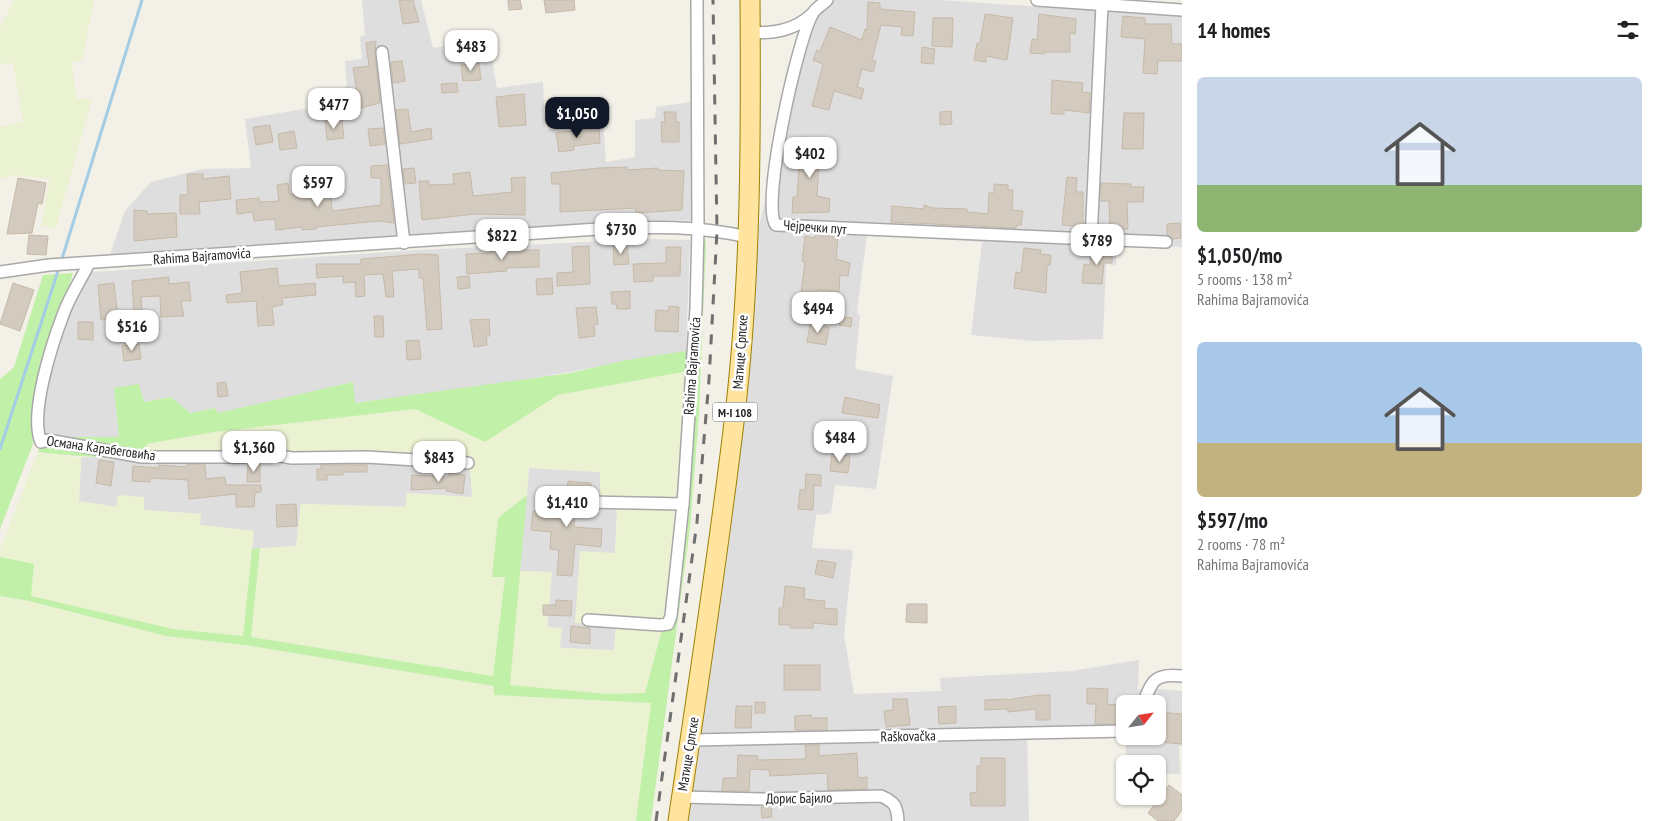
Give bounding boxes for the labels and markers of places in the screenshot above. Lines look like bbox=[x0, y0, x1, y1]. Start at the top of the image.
pin: $483 bbox=[441, 30, 501, 72]
pin: $477 bbox=[304, 88, 364, 130]
pin: $1,050 bbox=[536, 96, 618, 139]
pin: $402 bbox=[780, 136, 840, 179]
pin: $597 bbox=[288, 166, 348, 208]
pin: $730 bbox=[591, 212, 651, 255]
pin: $822 bbox=[472, 218, 532, 261]
pin: $789 bbox=[1067, 224, 1127, 266]
pin: $494 bbox=[788, 292, 848, 334]
pin: $516 bbox=[102, 310, 162, 352]
pin: $484 bbox=[810, 420, 870, 463]
pin: $1,360 bbox=[213, 430, 295, 473]
pin: $843 bbox=[409, 440, 469, 483]
pin: $1,410 bbox=[526, 486, 608, 528]

